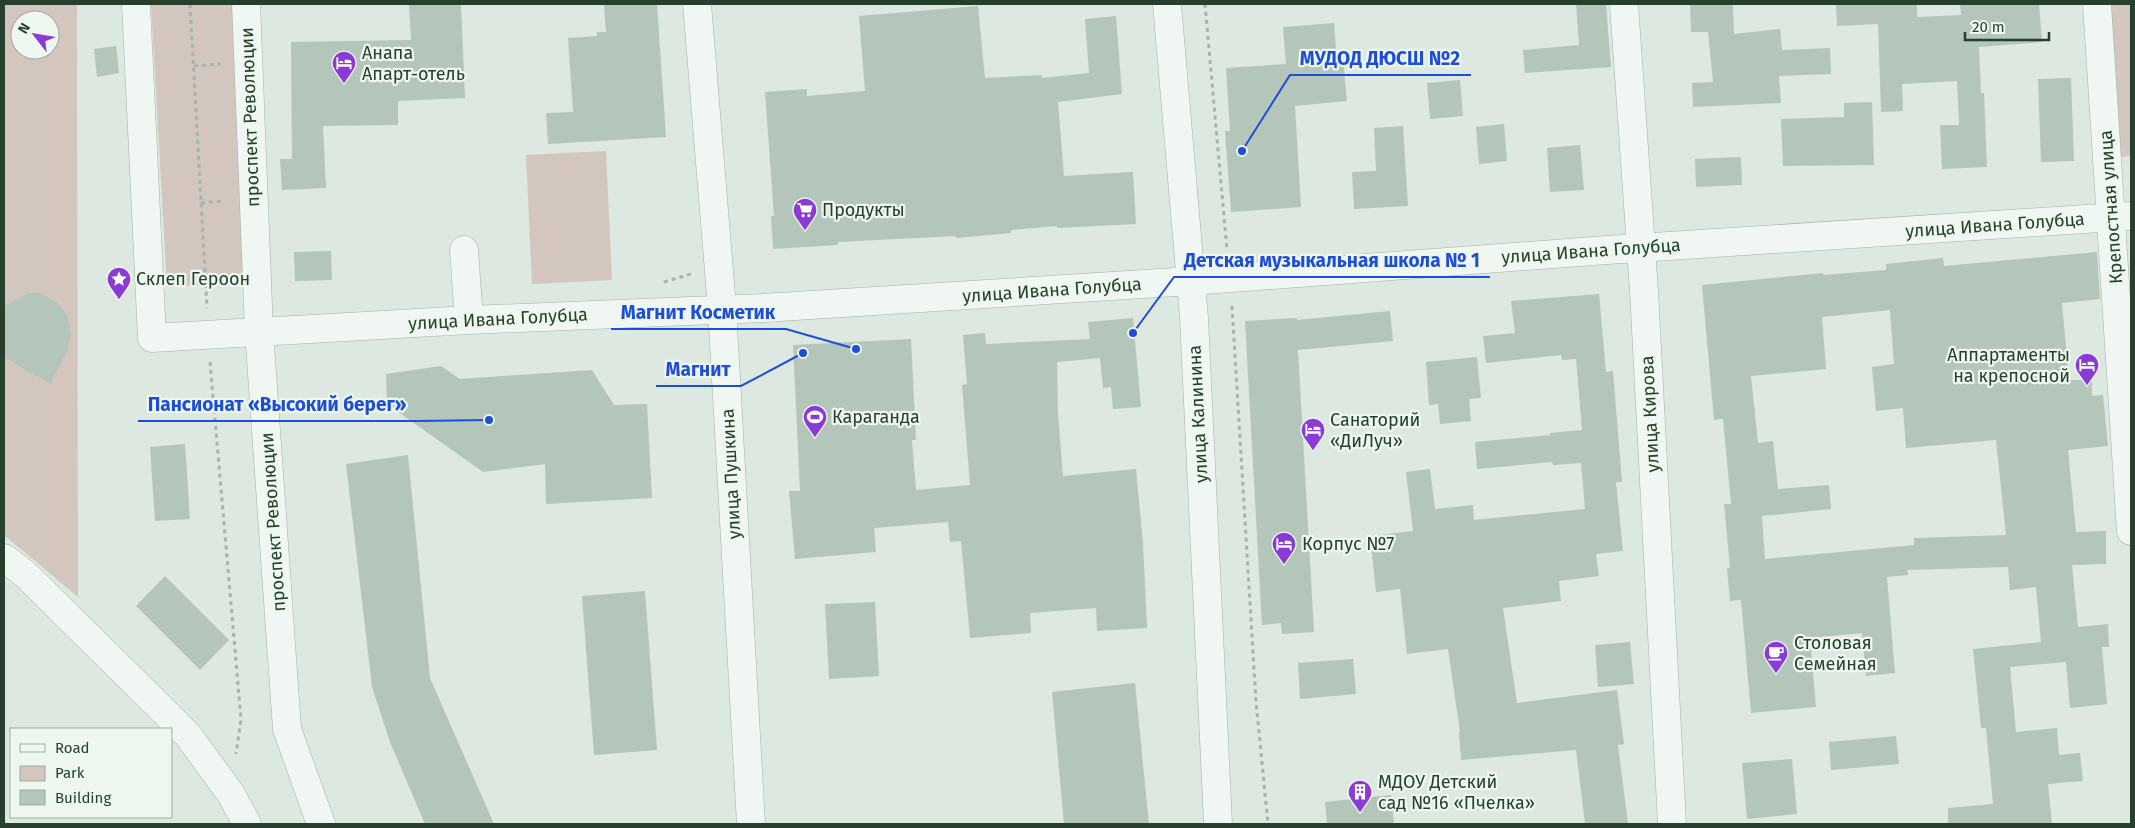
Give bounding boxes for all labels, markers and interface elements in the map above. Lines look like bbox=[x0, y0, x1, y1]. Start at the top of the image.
north arrow bbox=[10, 10, 60, 60]
scale bar bbox=[1965, 10, 2049, 42]
text: 20 m bbox=[1972, 18, 2005, 36]
text: N bbox=[15, 20, 34, 37]
street label: проспект Революции bbox=[236, 27, 264, 207]
callout: МУДОД ДЮСШ №2 bbox=[1290, 41, 1471, 75]
place label: Анапа Апарт-отель bbox=[362, 42, 465, 85]
text: МУДОД ДЮСШ №2 bbox=[1300, 47, 1460, 70]
hotel icon: Анапа Апарт-отель bbox=[331, 50, 357, 84]
street label: Крепостная улица bbox=[2095, 129, 2127, 285]
supermarket icon: Продукты bbox=[792, 197, 818, 231]
place label: Продукты bbox=[822, 199, 905, 221]
street label: улица Ивана Голубца bbox=[1905, 208, 2085, 242]
street label: улица Ивана Голубца bbox=[1501, 234, 1681, 268]
callout: Детская музыкальная школа № 1 bbox=[1174, 243, 1490, 277]
text: Детская музыкальная школа № 1 bbox=[1183, 249, 1480, 272]
place icon: Склеп Героон bbox=[106, 266, 132, 300]
place label: Склеп Героон bbox=[136, 268, 250, 290]
street label: улица Ивана Голубца bbox=[962, 273, 1142, 307]
callout: Магнит Косметик bbox=[611, 295, 786, 329]
text: Магнит Косметик bbox=[621, 301, 776, 324]
street label: улица Ивана Голубца bbox=[408, 303, 588, 335]
street label: улица Калинина bbox=[1183, 344, 1213, 484]
place label: Аппартаменты на крепосной bbox=[1947, 344, 2070, 387]
callout: Магнит bbox=[656, 352, 741, 386]
hotel icon: Аппартаменты на крепосной bbox=[2074, 352, 2100, 386]
street label: улица Кирова bbox=[1636, 355, 1664, 473]
text: Магнит bbox=[666, 358, 731, 381]
callout: Пансионат «Высокий берег» bbox=[138, 387, 417, 421]
text: Пансионат «Высокий берег» bbox=[148, 393, 406, 416]
sports icon: Караганда bbox=[802, 404, 828, 438]
place label: Караганда bbox=[832, 406, 920, 428]
street label: улица Пушкина bbox=[717, 408, 745, 540]
place label: Санаторий «ДиЛуч» bbox=[1330, 409, 1420, 452]
hotel icon: Санаторий «ДиЛуч» bbox=[1300, 417, 1326, 451]
street label: проспект Революции bbox=[256, 432, 290, 612]
hotel icon: Корпус №7 bbox=[1271, 531, 1297, 565]
place label: Корпус №7 bbox=[1302, 533, 1394, 555]
place label: Столовая Семейная bbox=[1794, 632, 1877, 675]
cafe icon: Столовая Семейная bbox=[1763, 640, 1789, 674]
legend bbox=[10, 728, 172, 818]
text: Road bbox=[55, 739, 90, 757]
text: Park bbox=[55, 764, 85, 782]
place label: МДОУ Детский сад №16 «Пчелка» bbox=[1378, 771, 1535, 814]
building icon: МДОУ Детский сад №16 «Пчелка» bbox=[1347, 779, 1373, 813]
text: Building bbox=[55, 789, 111, 807]

